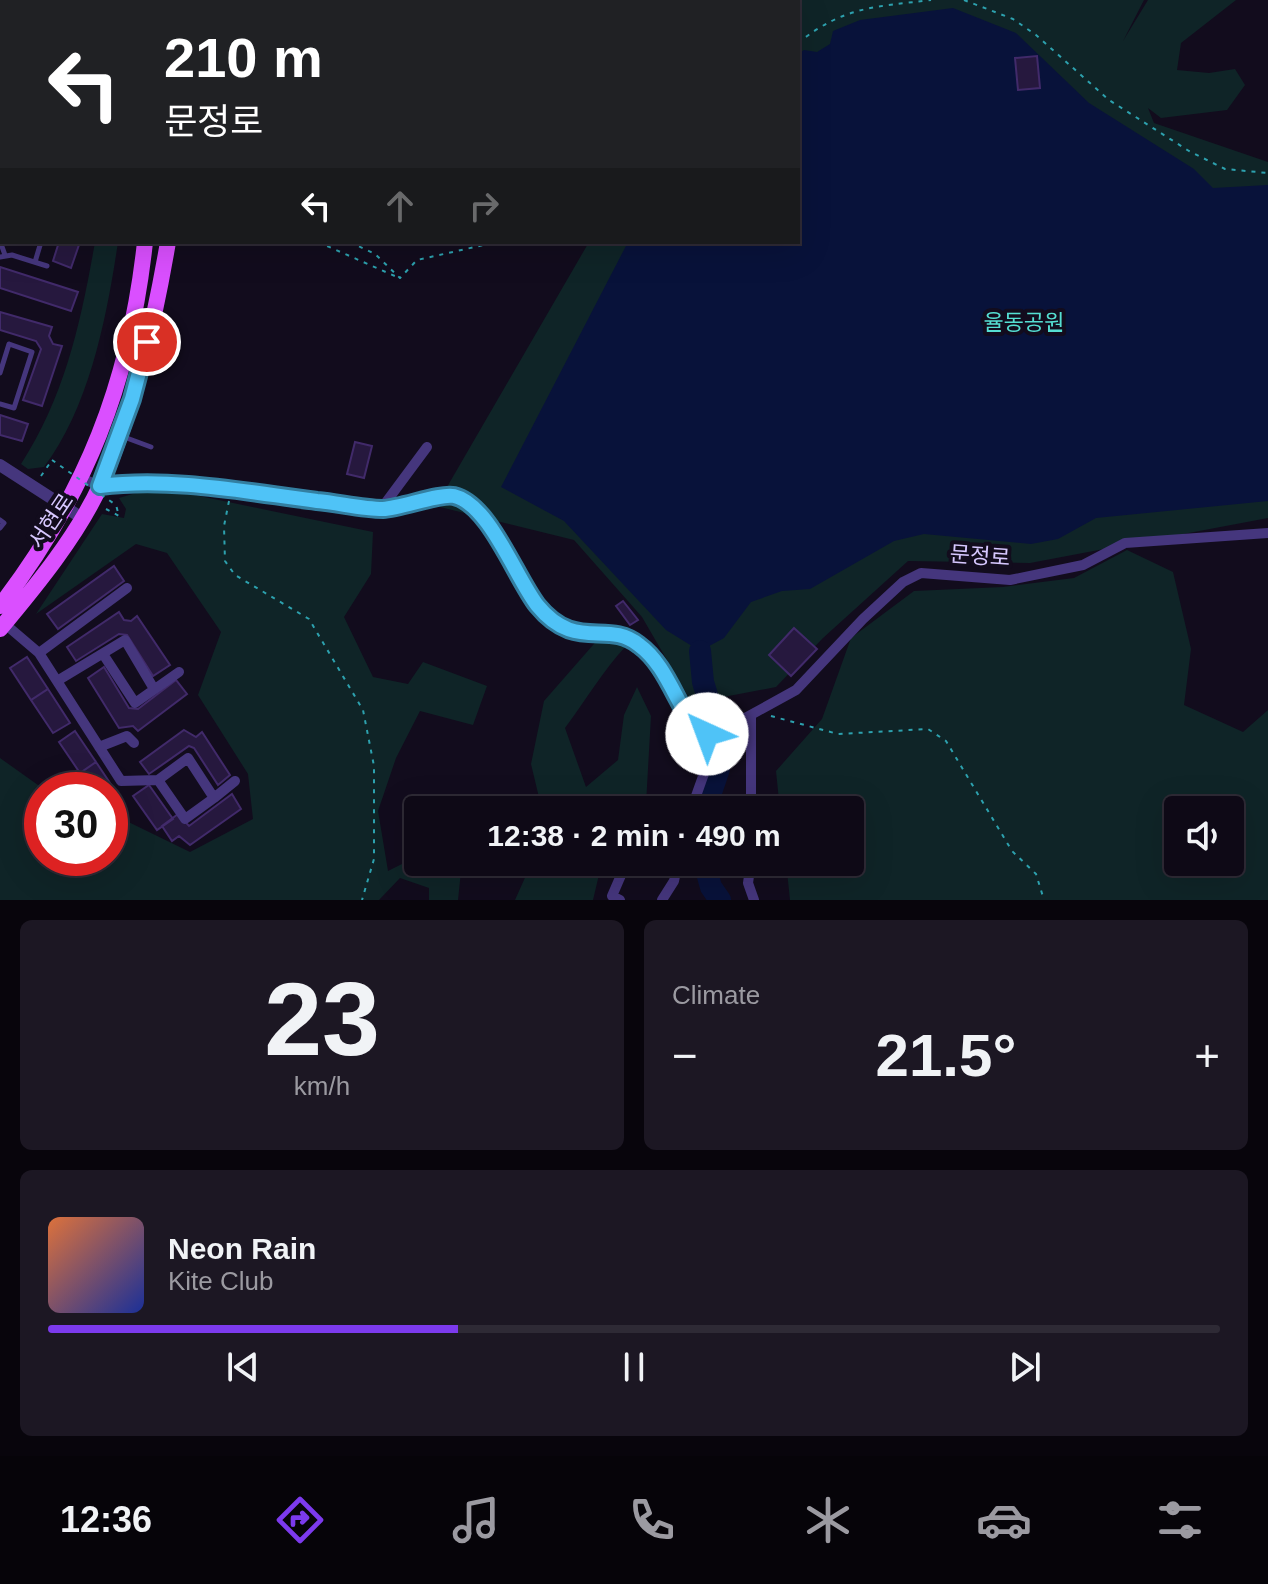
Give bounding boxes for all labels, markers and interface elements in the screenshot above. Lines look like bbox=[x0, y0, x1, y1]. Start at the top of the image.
text: 210 m bbox=[164, 26, 323, 89]
icon: left bbox=[32, 32, 136, 136]
text: 문정로 bbox=[164, 101, 263, 142]
icon: left bbox=[294, 184, 338, 228]
icon: ahead bbox=[378, 184, 422, 228]
icon: right bbox=[462, 184, 506, 228]
pin bbox=[113, 308, 181, 376]
park label: 율동공원 bbox=[984, 310, 1064, 335]
icon: arrive bbox=[125, 320, 169, 364]
street label: 서현로 bbox=[24, 489, 78, 553]
street label: 문정로 bbox=[949, 541, 1011, 571]
position arrow bbox=[665, 692, 749, 776]
speed limit sign: 30 bbox=[24, 772, 128, 876]
map controls bbox=[1164, 796, 1244, 876]
button: sound bbox=[1164, 796, 1244, 876]
text: 12:38 · 2 min · 490 m bbox=[487, 819, 781, 852]
text: 23 bbox=[264, 961, 380, 1077]
text: Climate bbox=[672, 980, 760, 1010]
text: 21.5° bbox=[876, 1022, 1016, 1089]
text: − bbox=[672, 1031, 698, 1080]
text: + bbox=[1194, 1031, 1220, 1080]
text: km/h bbox=[294, 1071, 350, 1101]
text: Neon Rain bbox=[168, 1232, 316, 1265]
text: Kite Club bbox=[168, 1266, 274, 1296]
icon: previous bbox=[221, 1345, 265, 1389]
icon: pause bbox=[612, 1345, 656, 1389]
icon: next bbox=[1003, 1345, 1047, 1389]
icon: directions bbox=[272, 1492, 328, 1548]
icon: music bbox=[448, 1492, 504, 1548]
icon: phone bbox=[624, 1492, 680, 1548]
icon: climate bbox=[800, 1492, 856, 1548]
icon: car bbox=[976, 1492, 1032, 1548]
icon: filters bbox=[1152, 1492, 1208, 1548]
text: 12:36 bbox=[60, 1499, 152, 1540]

